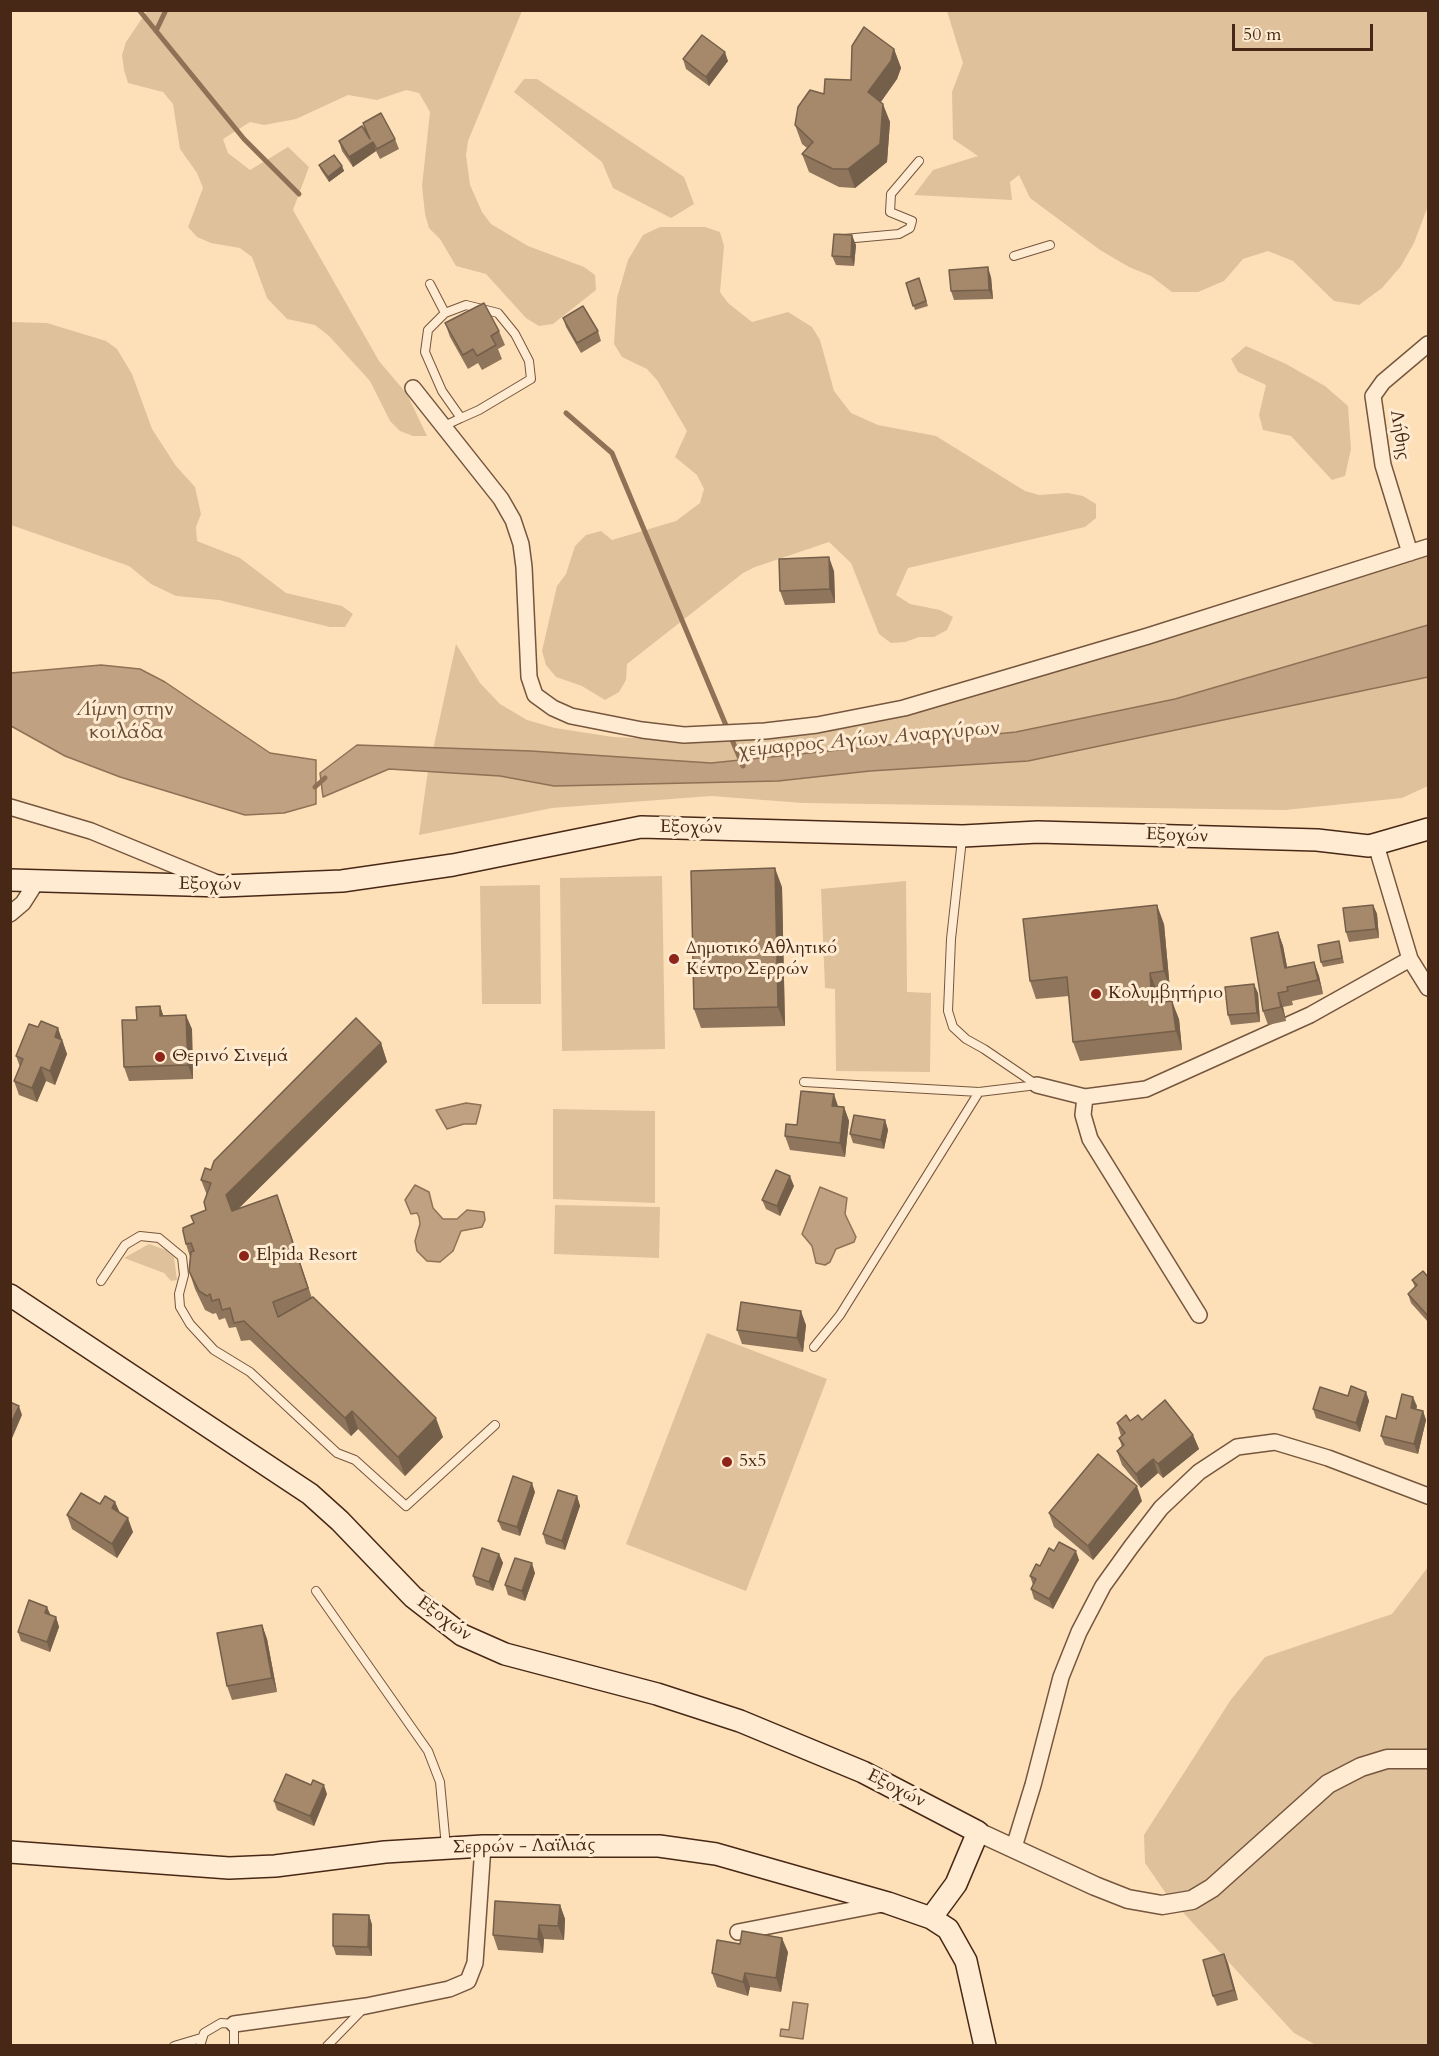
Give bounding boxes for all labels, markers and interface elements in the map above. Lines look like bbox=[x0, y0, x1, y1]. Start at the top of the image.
scale bar bbox=[1235, 12, 1376, 50]
text: 50 m bbox=[1243, 22, 1282, 47]
street label: Λήθης bbox=[1384, 409, 1414, 461]
water label: Λίμνη στην κοιλάδα bbox=[78, 698, 174, 745]
water label: χείμαρρος Αγίων Αναργύρων bbox=[737, 717, 1001, 763]
street label: Εξοχών bbox=[660, 817, 722, 839]
street label: Εξοχών bbox=[1146, 824, 1208, 848]
street label: Εξοχών bbox=[179, 874, 241, 896]
place label: Δημοτικό Αθλητικό Κέντρο Σερρών bbox=[686, 938, 837, 980]
marker: Δημοτικό Αθλητικό Κέντρο Σερρών bbox=[667, 952, 681, 966]
place label: Κολυμβητήριο bbox=[1108, 983, 1223, 1005]
marker: Κολυμβητήριο bbox=[1089, 987, 1103, 1001]
place label: Θερινό Σινεμά bbox=[172, 1046, 289, 1068]
marker: Θερινό Σινεμά bbox=[153, 1050, 167, 1064]
place label: Elpida Resort bbox=[256, 1245, 357, 1267]
marker: Elpida Resort bbox=[237, 1249, 251, 1263]
place label: 5x5 bbox=[739, 1451, 766, 1473]
marker: 5x5 bbox=[720, 1455, 734, 1469]
street label: Εξοχών bbox=[412, 1592, 476, 1646]
street label: Εξοχών bbox=[863, 1765, 929, 1813]
street label: Σερρών - Λαϊλιάς bbox=[453, 1835, 595, 1859]

